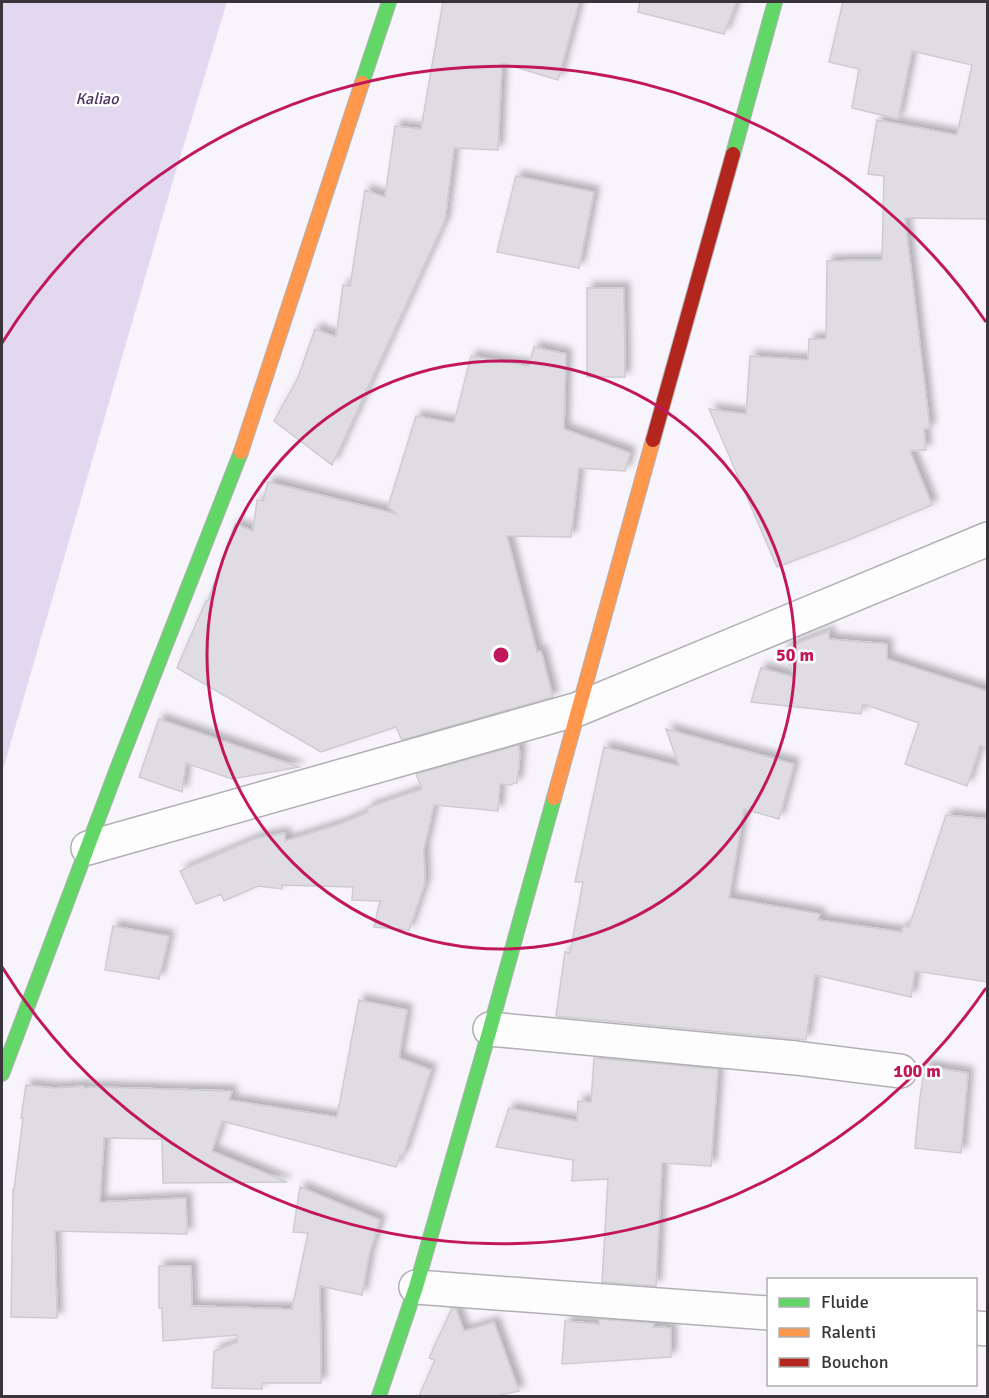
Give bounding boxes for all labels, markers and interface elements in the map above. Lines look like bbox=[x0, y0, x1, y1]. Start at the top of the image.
water label: Kaliao bbox=[76, 89, 119, 109]
text: 50 m bbox=[776, 644, 814, 666]
centre of rings bbox=[491, 645, 511, 665]
text: 100 m bbox=[893, 1060, 941, 1082]
legend bbox=[767, 1278, 977, 1386]
text: Fluide bbox=[821, 1291, 869, 1313]
text: Ralenti bbox=[821, 1321, 876, 1343]
text: Bouchon bbox=[821, 1351, 889, 1373]

